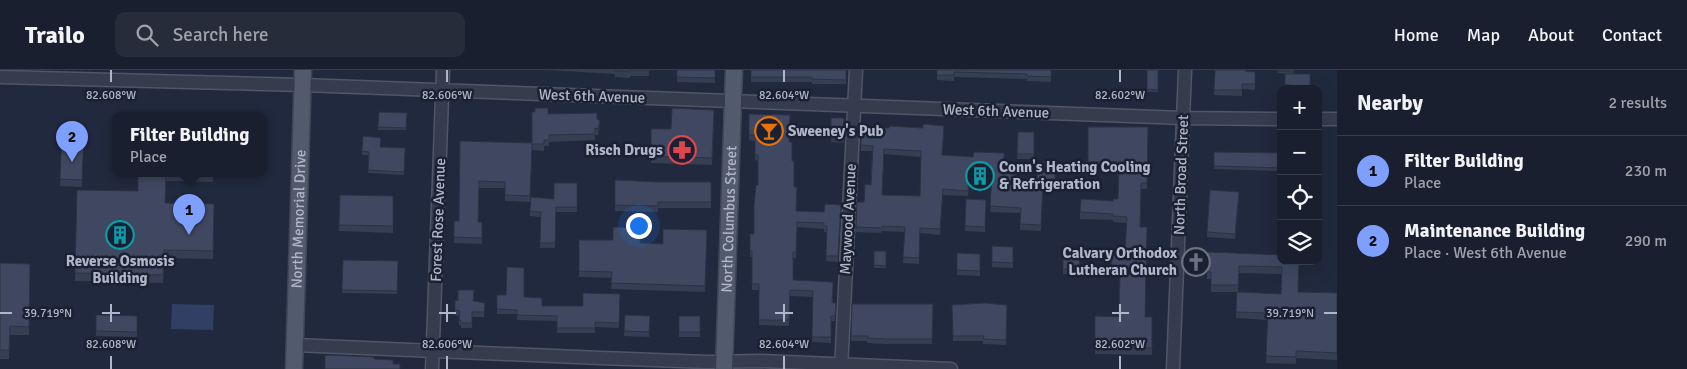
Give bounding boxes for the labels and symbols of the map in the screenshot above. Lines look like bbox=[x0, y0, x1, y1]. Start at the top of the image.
street label: West 6th Avenue bbox=[538, 85, 646, 107]
text: 82.608°W bbox=[86, 88, 136, 103]
text: 82.606°W bbox=[422, 88, 472, 103]
text: 82.604°W bbox=[759, 88, 809, 103]
text: 82.602°W bbox=[1095, 88, 1145, 103]
street label: West 6th Avenue bbox=[942, 100, 1050, 122]
street label: North Broad Street bbox=[1170, 115, 1192, 235]
bar icon: Sweeney's Pub bbox=[754, 116, 784, 146]
pin: 2 bbox=[56, 121, 88, 162]
place label: Sweeney's Pub bbox=[788, 122, 884, 140]
pharmacy icon: Risch Drugs bbox=[667, 135, 697, 165]
place label: Risch Drugs bbox=[585, 141, 663, 159]
street label: North Columbus Street bbox=[718, 145, 740, 293]
street label: North Memorial Drive bbox=[287, 149, 310, 289]
street label: Forest Rose Avenue bbox=[427, 158, 449, 282]
place label: Conn's Heating Cooling & Refrigeration bbox=[999, 158, 1151, 193]
building icon: Conn's Heating Cooling & Refrigeration bbox=[965, 161, 995, 191]
street label: Maywood Avenue bbox=[836, 163, 860, 275]
pin: 1 bbox=[173, 194, 205, 235]
your location bbox=[626, 213, 652, 239]
building icon: Reverse Osmosis Building bbox=[105, 220, 135, 250]
place label: Calvary Orthodox Lutheran Church bbox=[1063, 244, 1178, 279]
church icon: Calvary Orthodox Lutheran Church bbox=[1181, 247, 1211, 277]
place label: Reverse Osmosis Building bbox=[66, 252, 175, 287]
text: 39.719°N bbox=[24, 306, 72, 321]
text: 39.719°N bbox=[1266, 306, 1314, 321]
text: 82.608°W bbox=[86, 337, 136, 352]
text: 82.606°W bbox=[422, 337, 472, 352]
text: 82.604°W bbox=[759, 337, 809, 352]
text: 82.602°W bbox=[1095, 337, 1145, 352]

